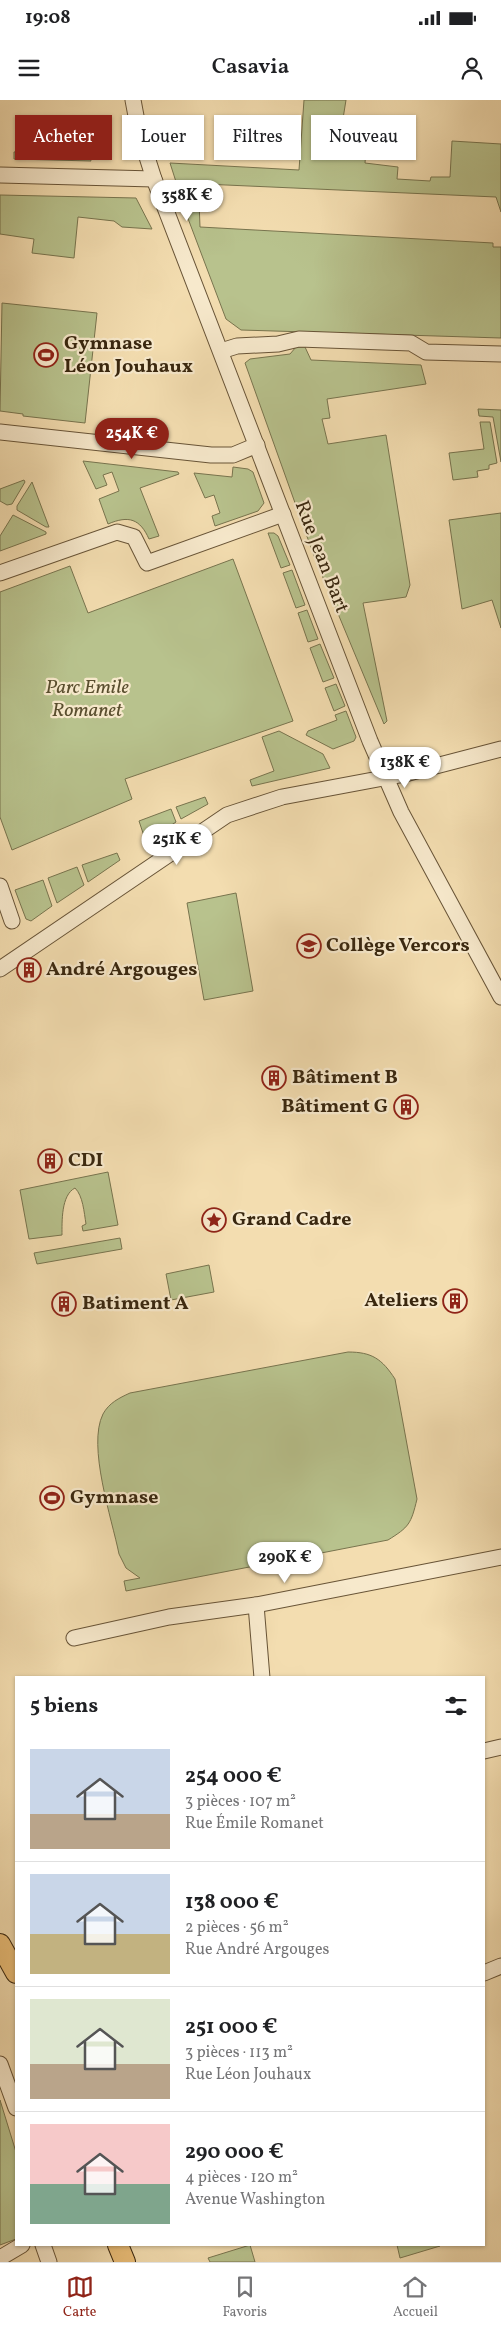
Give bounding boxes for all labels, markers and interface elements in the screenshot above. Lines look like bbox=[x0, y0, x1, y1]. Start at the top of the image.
text: 19:08 bbox=[25, 5, 71, 31]
text: Casavia bbox=[212, 52, 289, 83]
icon: menu bbox=[15, 54, 43, 82]
icon: person bbox=[458, 54, 486, 82]
chip: Acheter bbox=[15, 115, 112, 160]
chip: Louer bbox=[122, 115, 204, 160]
chip: Filtres bbox=[214, 115, 301, 160]
chip: Nouveau bbox=[311, 115, 416, 160]
pin: 358K € bbox=[146, 180, 228, 222]
text: 358K € bbox=[161, 185, 213, 207]
place label: Gymnase Léon Jouhaux bbox=[64, 330, 193, 381]
sports icon: Gymnase Léon Jouhaux bbox=[33, 342, 59, 368]
pin: 254K € bbox=[91, 418, 173, 460]
text: 254K € bbox=[106, 423, 158, 445]
street label: Rue Jean Bart bbox=[287, 497, 355, 617]
park label: Parc Emile Romanet bbox=[45, 674, 130, 725]
pin: 138K € bbox=[364, 746, 446, 789]
text: 138K € bbox=[380, 752, 430, 774]
pin: 251K € bbox=[136, 824, 218, 866]
text: 251K € bbox=[152, 829, 202, 851]
place label: Collège Vercors bbox=[326, 932, 470, 960]
school or university icon: Collège Vercors bbox=[296, 933, 322, 959]
place label: André Argouges bbox=[46, 956, 198, 984]
building icon: André Argouges bbox=[16, 957, 42, 983]
place label: Bâtiment B bbox=[292, 1064, 398, 1092]
building icon: Bâtiment B bbox=[261, 1065, 287, 1091]
place label: Bâtiment G bbox=[281, 1093, 388, 1121]
building icon: Bâtiment G bbox=[393, 1094, 419, 1120]
place label: CDI bbox=[68, 1147, 103, 1175]
building icon: CDI bbox=[37, 1148, 63, 1174]
place label: Grand Cadre bbox=[232, 1206, 351, 1234]
place icon: Grand Cadre bbox=[201, 1207, 227, 1233]
place label: Ateliers bbox=[364, 1287, 438, 1315]
building icon: Ateliers bbox=[442, 1288, 468, 1314]
place label: Batiment A bbox=[82, 1290, 189, 1318]
building icon: Batiment A bbox=[51, 1291, 77, 1317]
place label: Gymnase bbox=[70, 1484, 158, 1512]
sports icon: Gymnase bbox=[39, 1485, 65, 1511]
pin: 290K € bbox=[244, 1542, 326, 1584]
text: 290K € bbox=[258, 1547, 312, 1569]
text: 5 biens bbox=[30, 1692, 98, 1721]
icon: filters bbox=[442, 1692, 470, 1720]
text: 254 000 € bbox=[185, 1762, 282, 1791]
icon: home bbox=[70, 1769, 130, 1829]
text: 3 pièces · 107 m² bbox=[185, 1791, 296, 1813]
text: Rue Émile Romanet bbox=[185, 1813, 324, 1835]
text: 138 000 € bbox=[185, 1888, 279, 1917]
icon: home bbox=[70, 1894, 130, 1954]
text: 2 pièces · 56 m² bbox=[185, 1917, 289, 1939]
text: Rue André Argouges bbox=[185, 1939, 329, 1961]
text: 251 000 € bbox=[185, 2013, 278, 2042]
icon: home bbox=[70, 2019, 130, 2079]
text: 3 pièces · 113 m² bbox=[185, 2042, 293, 2064]
text: Rue Léon Jouhaux bbox=[185, 2064, 311, 2086]
text: 290 000 € bbox=[185, 2138, 284, 2167]
icon: home bbox=[70, 2144, 130, 2204]
text: 4 pièces · 120 m² bbox=[185, 2167, 298, 2189]
text: Avenue Washington bbox=[185, 2189, 325, 2211]
tab: Carte bbox=[63, 2273, 96, 2322]
tab: Favoris bbox=[222, 2273, 267, 2322]
tab: Accueil bbox=[393, 2273, 438, 2322]

